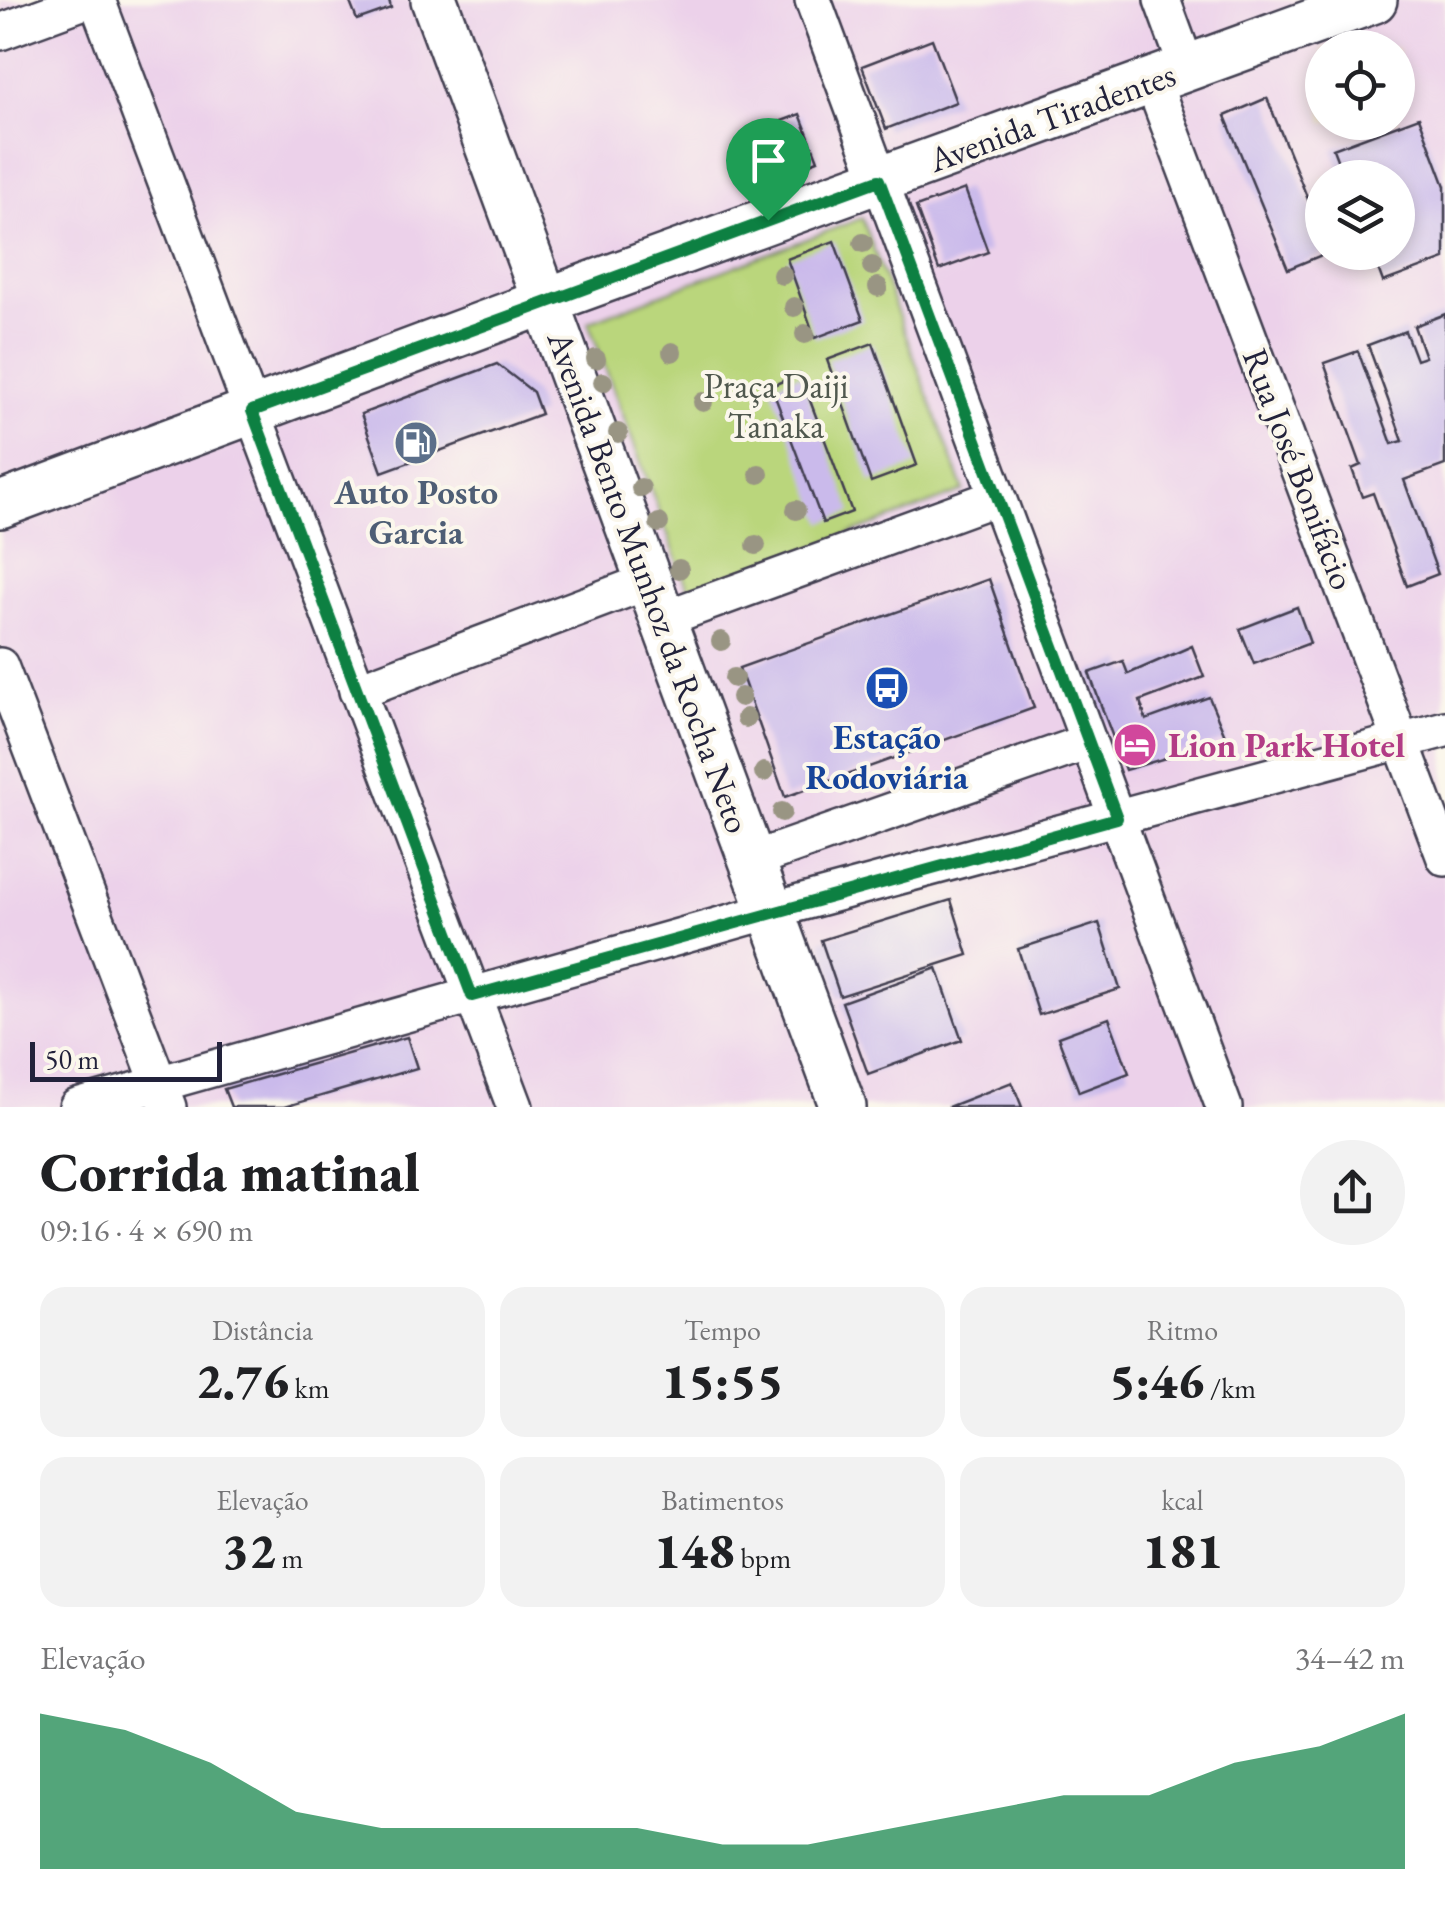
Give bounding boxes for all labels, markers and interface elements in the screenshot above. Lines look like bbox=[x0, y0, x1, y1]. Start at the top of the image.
map controls bbox=[1305, 30, 1415, 270]
button: locate bbox=[1305, 30, 1415, 140]
street label: Avenida Tiradentes bbox=[921, 51, 1181, 182]
pin bbox=[726, 118, 811, 221]
icon: arrive bbox=[741, 133, 796, 188]
button: layers bbox=[1305, 160, 1415, 270]
street label: Avenida Bento Munhoz da Rocha Neto bbox=[537, 324, 761, 839]
street label: Rua José Bonifácio bbox=[1233, 342, 1366, 596]
park label: Praça Daiji Tanaka bbox=[703, 363, 849, 448]
fuel station icon: Auto Posto Garcia bbox=[393, 420, 439, 466]
place label: Auto Posto Garcia bbox=[333, 469, 498, 554]
bus stop icon: Estação Rodoviária bbox=[864, 665, 910, 711]
place label: Estação Rodoviária bbox=[806, 714, 969, 799]
hotel icon: Lion Park Hotel bbox=[1112, 722, 1158, 768]
place label: Lion Park Hotel bbox=[1168, 722, 1405, 767]
scale bar bbox=[30, 1037, 222, 1082]
text: 50 m bbox=[45, 1041, 99, 1077]
text: Corrida matinal bbox=[40, 1136, 420, 1207]
button: share bbox=[1300, 1140, 1405, 1245]
text: 09:16 · 4 × 690 m bbox=[40, 1209, 253, 1251]
text: Distância bbox=[212, 1312, 313, 1348]
text: Tempo bbox=[684, 1312, 761, 1348]
text: Ritmo bbox=[1147, 1312, 1218, 1348]
text: 2.76 bbox=[195, 1348, 289, 1413]
text: 15:55 bbox=[661, 1348, 784, 1413]
text: 5:46 bbox=[1109, 1348, 1204, 1413]
text: km bbox=[289, 1370, 330, 1406]
text: /km bbox=[1204, 1370, 1256, 1406]
text: Elevação bbox=[216, 1482, 309, 1518]
text: Batimentos bbox=[661, 1482, 784, 1518]
text: kcal bbox=[1161, 1482, 1204, 1518]
text: 32 bbox=[222, 1518, 276, 1583]
text: 148 bbox=[654, 1518, 735, 1583]
text: 181 bbox=[1142, 1518, 1223, 1583]
text: m bbox=[276, 1540, 303, 1576]
text: bpm bbox=[735, 1540, 791, 1576]
text: Elevação bbox=[40, 1637, 146, 1679]
text: 34–42 m bbox=[1295, 1637, 1405, 1679]

